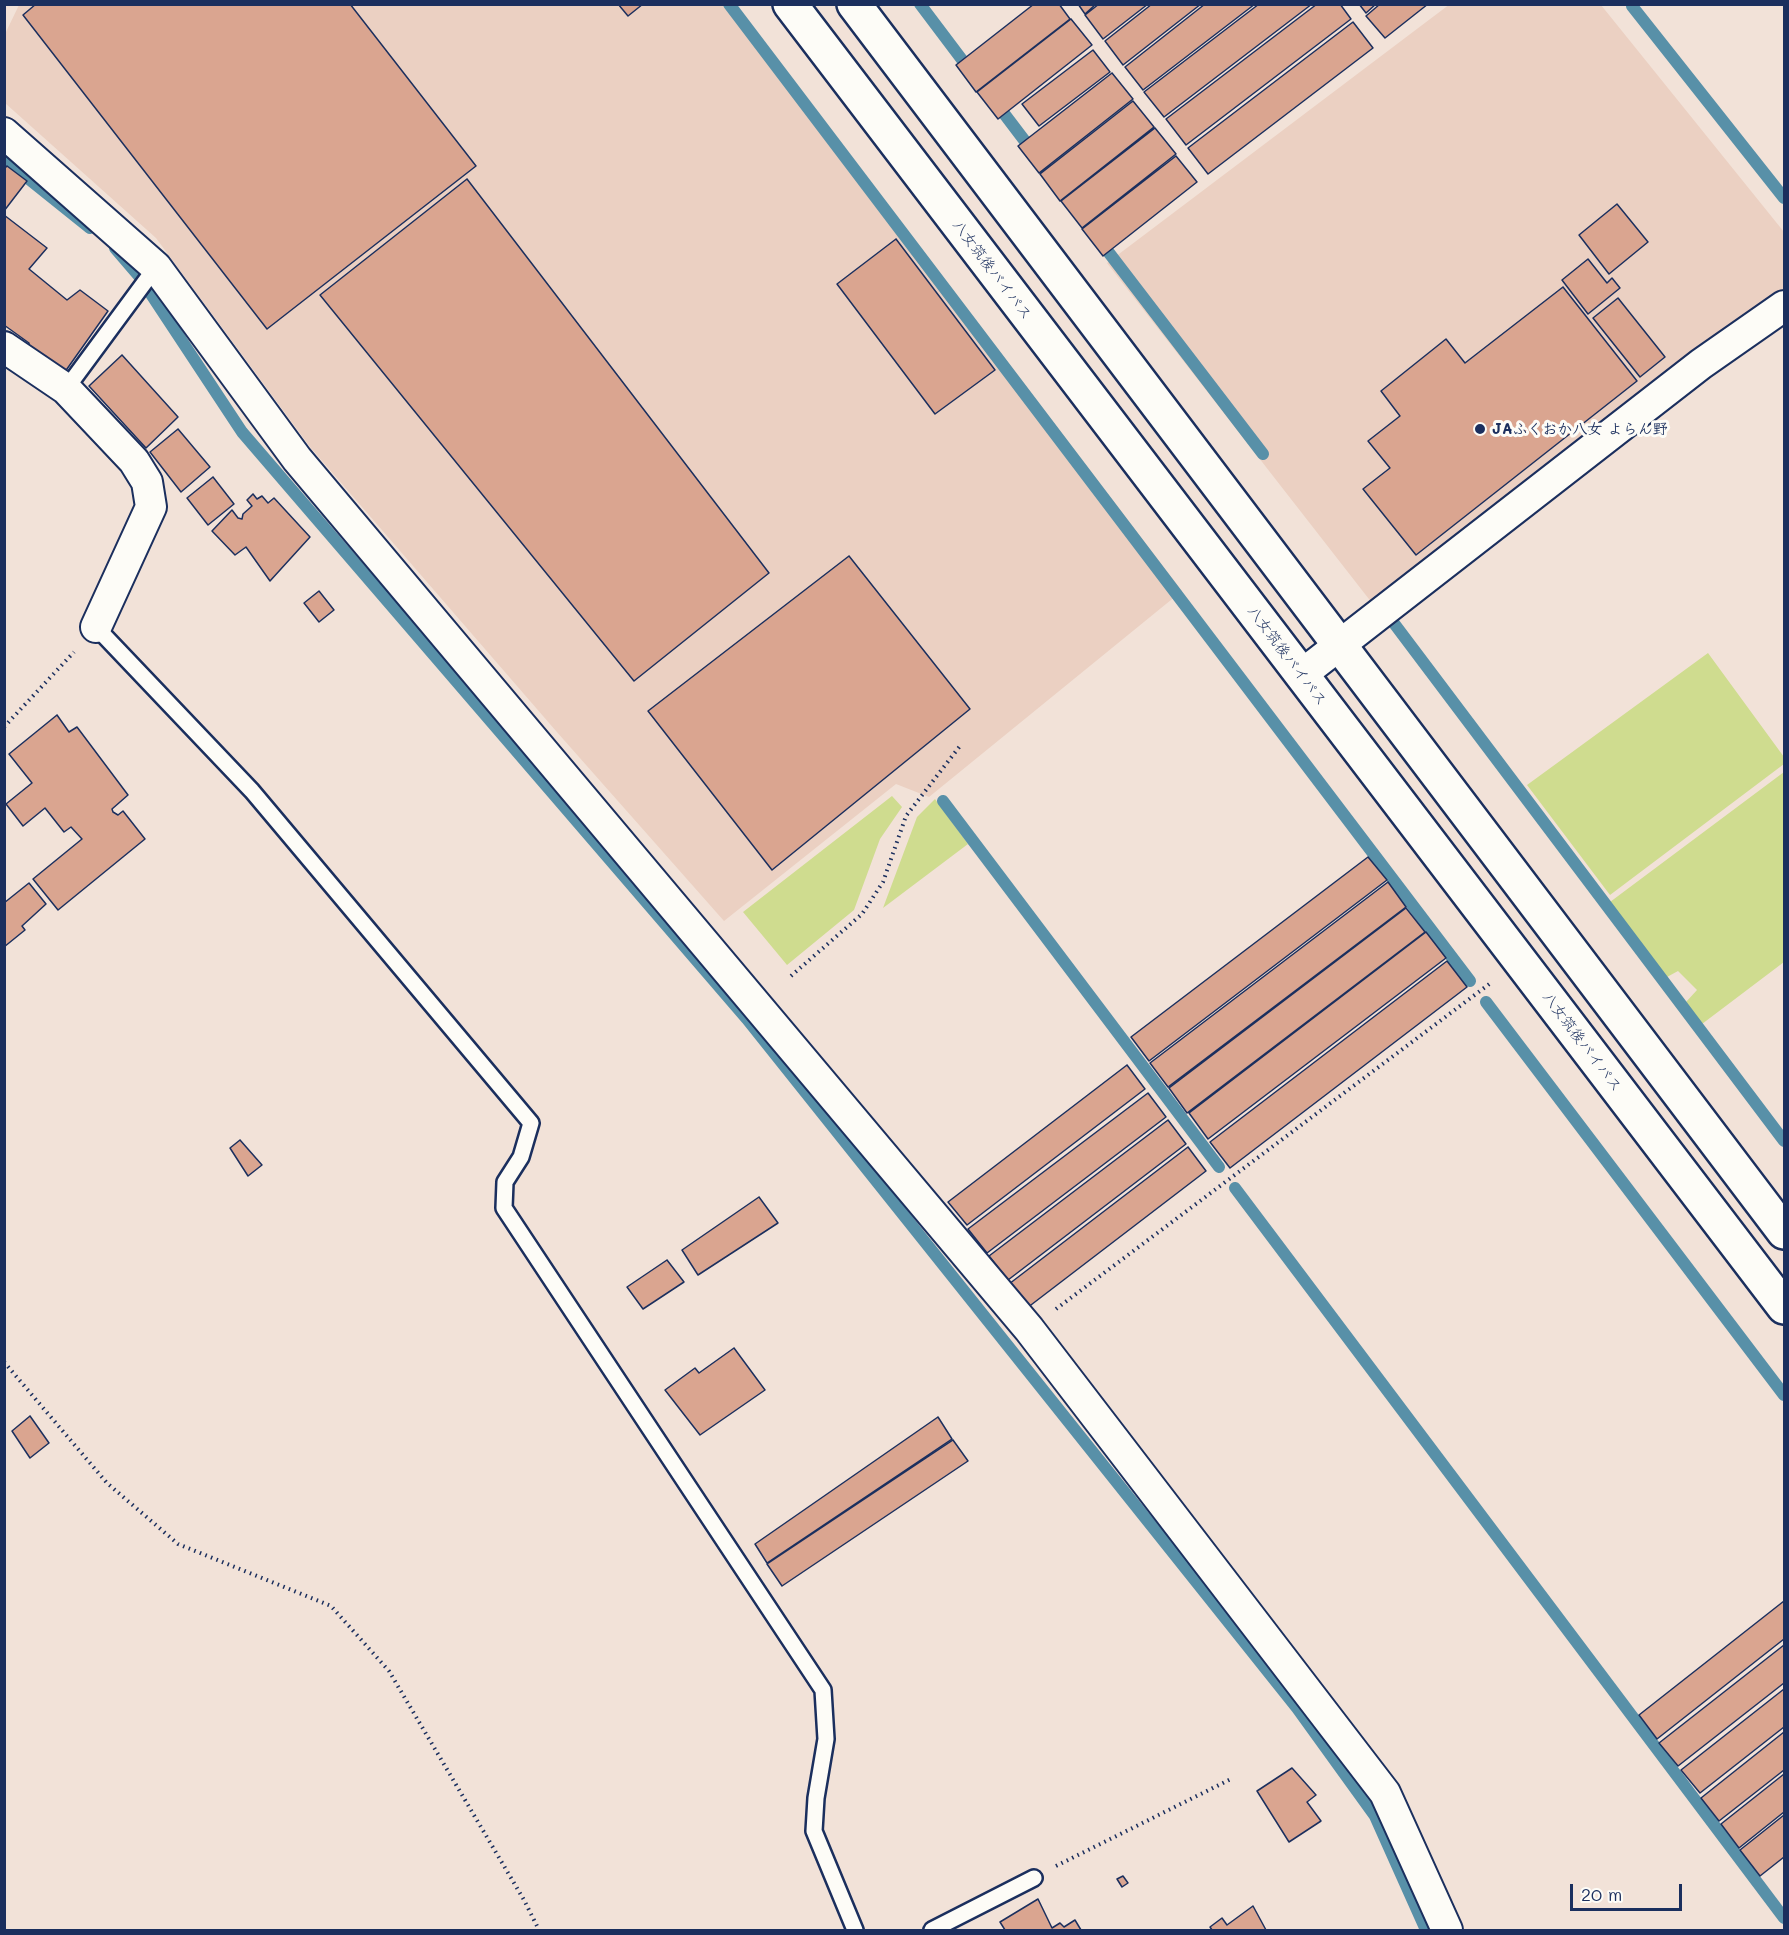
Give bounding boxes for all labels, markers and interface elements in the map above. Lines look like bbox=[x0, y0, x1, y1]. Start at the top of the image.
street label: 八女筑後バイパス bbox=[949, 217, 1035, 323]
place label: JAふくおか八女 よらん野 bbox=[1492, 420, 1668, 438]
marker: JAふくおか八女 よらん野 bbox=[1473, 422, 1487, 436]
street label: 八女筑後バイパス bbox=[1244, 603, 1330, 709]
street label: 八女筑後バイパス bbox=[1539, 989, 1625, 1095]
scale bar bbox=[1573, 1872, 1686, 1910]
text: 20 m bbox=[1581, 1882, 1622, 1906]

